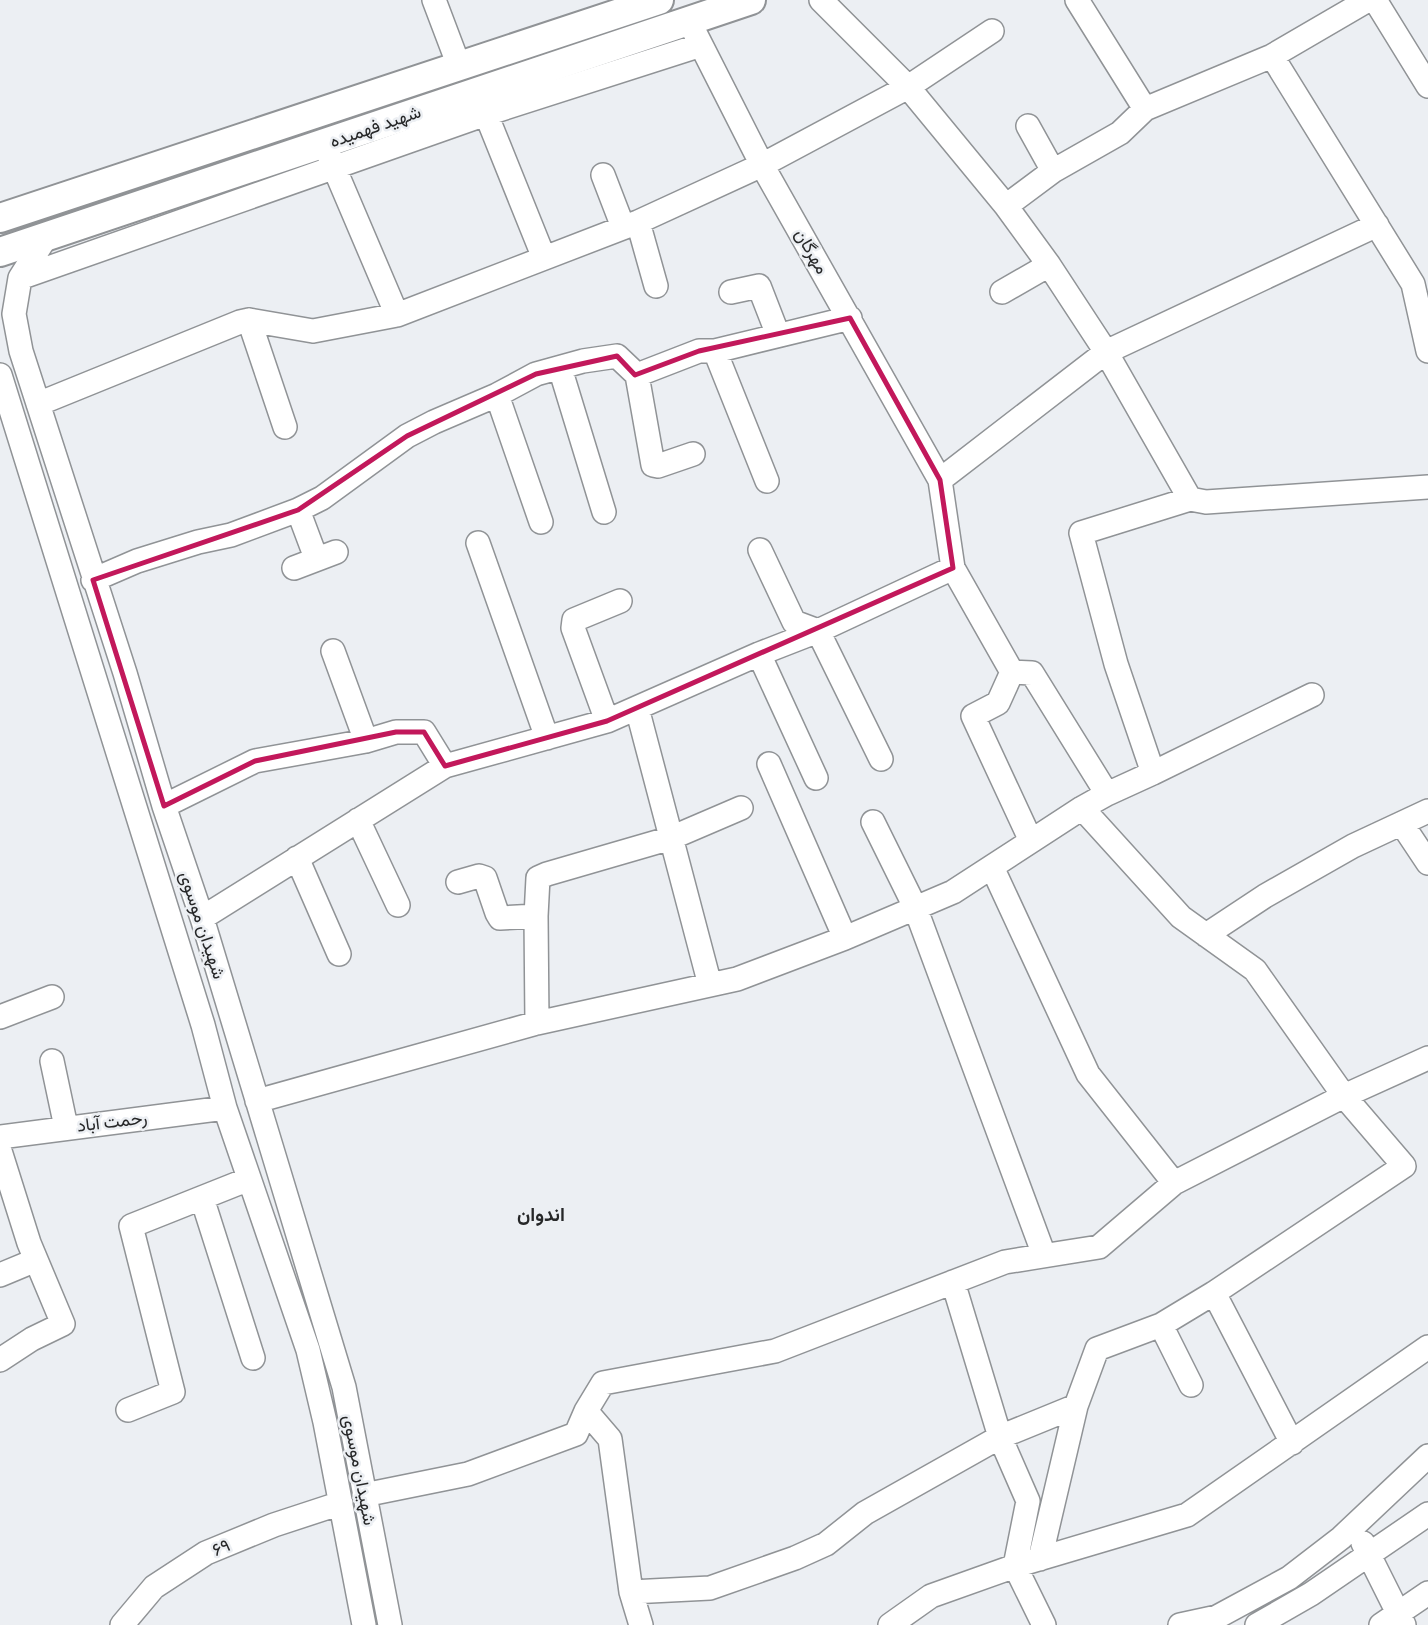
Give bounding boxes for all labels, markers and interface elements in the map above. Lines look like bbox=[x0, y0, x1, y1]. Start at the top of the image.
street label: شهید فهمیده bbox=[326, 100, 424, 152]
street label: مهرگان bbox=[790, 224, 834, 278]
street label: شهیدان موسوی bbox=[175, 868, 231, 982]
street label: رحمت آباد bbox=[76, 1105, 148, 1137]
district label: اندوان bbox=[517, 1202, 565, 1227]
street label: شهیدان موسوی bbox=[338, 1413, 382, 1527]
street label: ۶۹ bbox=[208, 1533, 234, 1561]

